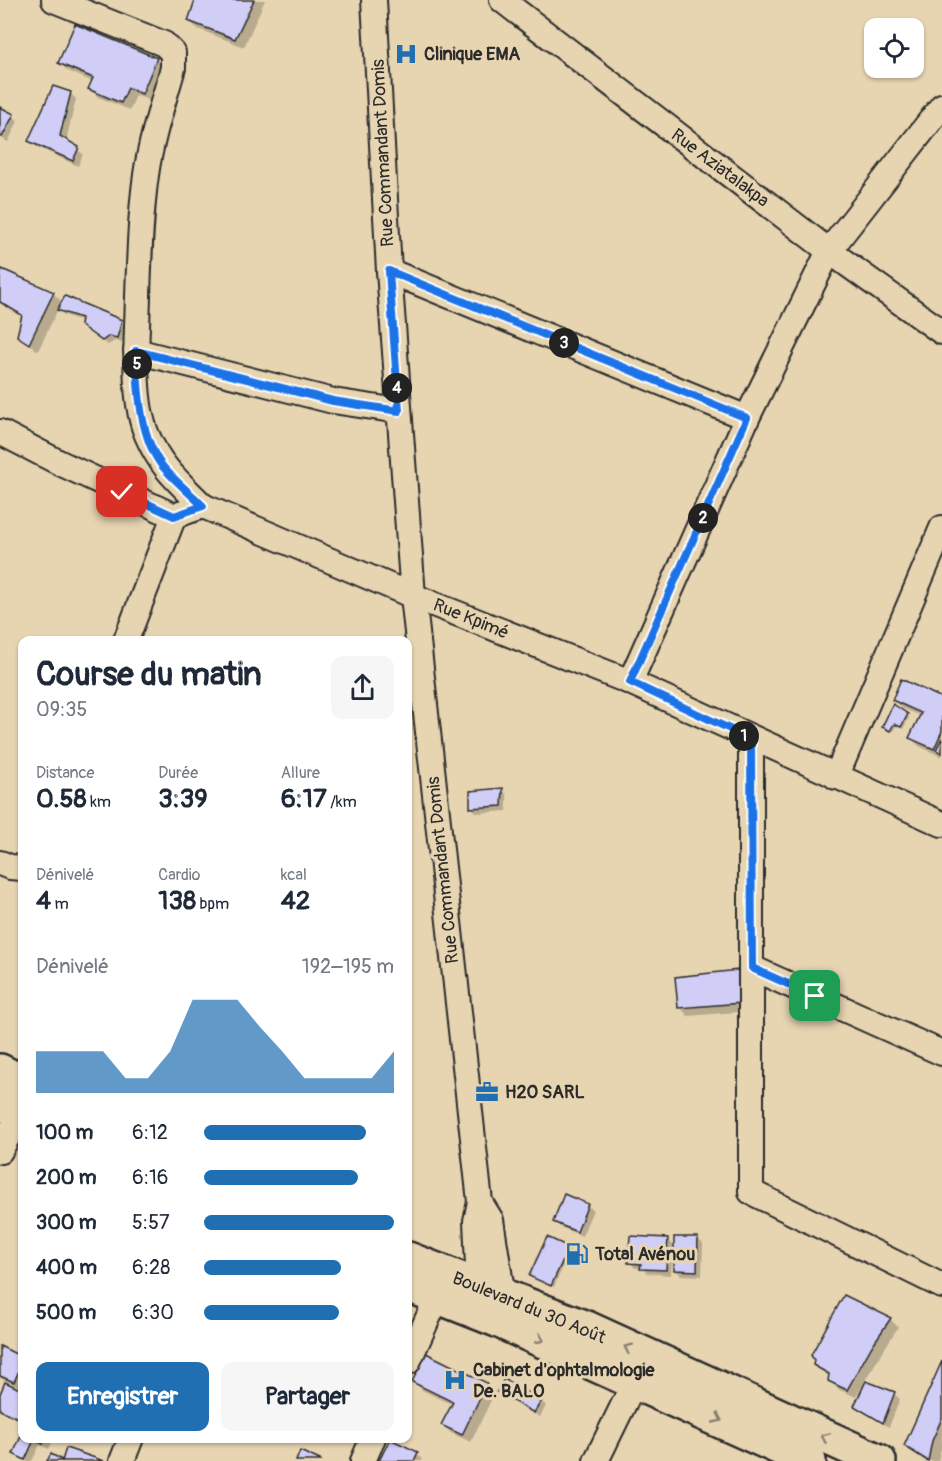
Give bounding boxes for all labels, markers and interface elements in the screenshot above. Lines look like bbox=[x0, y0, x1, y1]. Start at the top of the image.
map controls bbox=[864, 18, 924, 78]
button: locate bbox=[864, 18, 924, 78]
hospital icon: Clinique EMA bbox=[393, 41, 419, 67]
place label: Clinique EMA bbox=[424, 43, 520, 66]
street label: Rue Commandant Domis bbox=[367, 59, 399, 247]
street label: Rue Aziatalakpa bbox=[666, 124, 774, 212]
pin: 3 bbox=[549, 328, 579, 358]
text: 3 bbox=[560, 333, 568, 353]
pin: 5 bbox=[122, 349, 152, 379]
text: 5 bbox=[133, 354, 141, 374]
pin: 4 bbox=[382, 373, 412, 403]
text: 4 bbox=[392, 378, 402, 398]
pin bbox=[96, 466, 147, 517]
icon: check bbox=[105, 475, 138, 508]
pin: 2 bbox=[688, 503, 718, 533]
text: 2 bbox=[699, 508, 707, 528]
street label: Rue Kpimé bbox=[430, 593, 512, 645]
text: Course du matin bbox=[36, 654, 262, 695]
button: share bbox=[331, 656, 394, 719]
text: 09:35 bbox=[36, 697, 87, 722]
pin: 1 bbox=[729, 721, 759, 751]
text: 1 bbox=[741, 726, 747, 746]
text: Distance bbox=[36, 763, 95, 783]
text: Durée bbox=[158, 763, 198, 783]
text: Allure bbox=[281, 763, 320, 783]
street label: Rue Commandant Domis bbox=[422, 775, 464, 965]
text: 0.58 bbox=[36, 783, 87, 815]
text: 3:39 bbox=[158, 783, 208, 815]
text: 6:17 bbox=[281, 783, 327, 815]
text: km bbox=[87, 792, 111, 812]
text: /km bbox=[327, 792, 357, 812]
text: Dénivelé bbox=[36, 865, 94, 885]
text: Cardio bbox=[158, 865, 200, 885]
text: kcal bbox=[281, 865, 307, 885]
text: 4 bbox=[36, 885, 51, 917]
text: 138 bbox=[158, 885, 196, 917]
text: 42 bbox=[281, 885, 310, 917]
text: m bbox=[51, 894, 69, 914]
text: bpm bbox=[196, 894, 229, 914]
text: Dénivelé bbox=[36, 954, 109, 979]
text: 192–195 m bbox=[302, 954, 394, 979]
pin bbox=[789, 970, 840, 1021]
icon: arrive bbox=[798, 979, 831, 1012]
office icon: H2O SARL bbox=[474, 1079, 500, 1105]
place label: H2O SARL bbox=[505, 1081, 585, 1104]
text: 100 m bbox=[36, 1120, 93, 1145]
text: 6:12 bbox=[132, 1120, 168, 1145]
text: 200 m bbox=[36, 1165, 97, 1190]
text: 6:16 bbox=[132, 1165, 168, 1190]
text: 300 m bbox=[36, 1210, 97, 1235]
text: 5:57 bbox=[132, 1210, 170, 1235]
fuel station icon: Total Avénou bbox=[564, 1241, 590, 1267]
place label: Total Avénou bbox=[594, 1243, 695, 1266]
text: 400 m bbox=[36, 1255, 97, 1280]
text: 6:28 bbox=[132, 1255, 170, 1280]
street label: Boulevard du 30 Août bbox=[449, 1267, 610, 1350]
text: 500 m bbox=[36, 1300, 96, 1325]
text: 6:30 bbox=[132, 1300, 174, 1325]
one-way arrow bbox=[533, 1332, 544, 1344]
one-way arrow bbox=[624, 1344, 635, 1356]
place label: Cabinet d'ophtalmologie De. BALO bbox=[473, 1359, 655, 1403]
button: Enregistrer bbox=[36, 1362, 209, 1431]
button: Partager bbox=[221, 1362, 394, 1431]
hospital icon: Cabinet d'ophtalmologie De. BALO bbox=[442, 1367, 468, 1393]
one-way arrow bbox=[711, 1412, 722, 1424]
one-way arrow bbox=[821, 1432, 832, 1444]

